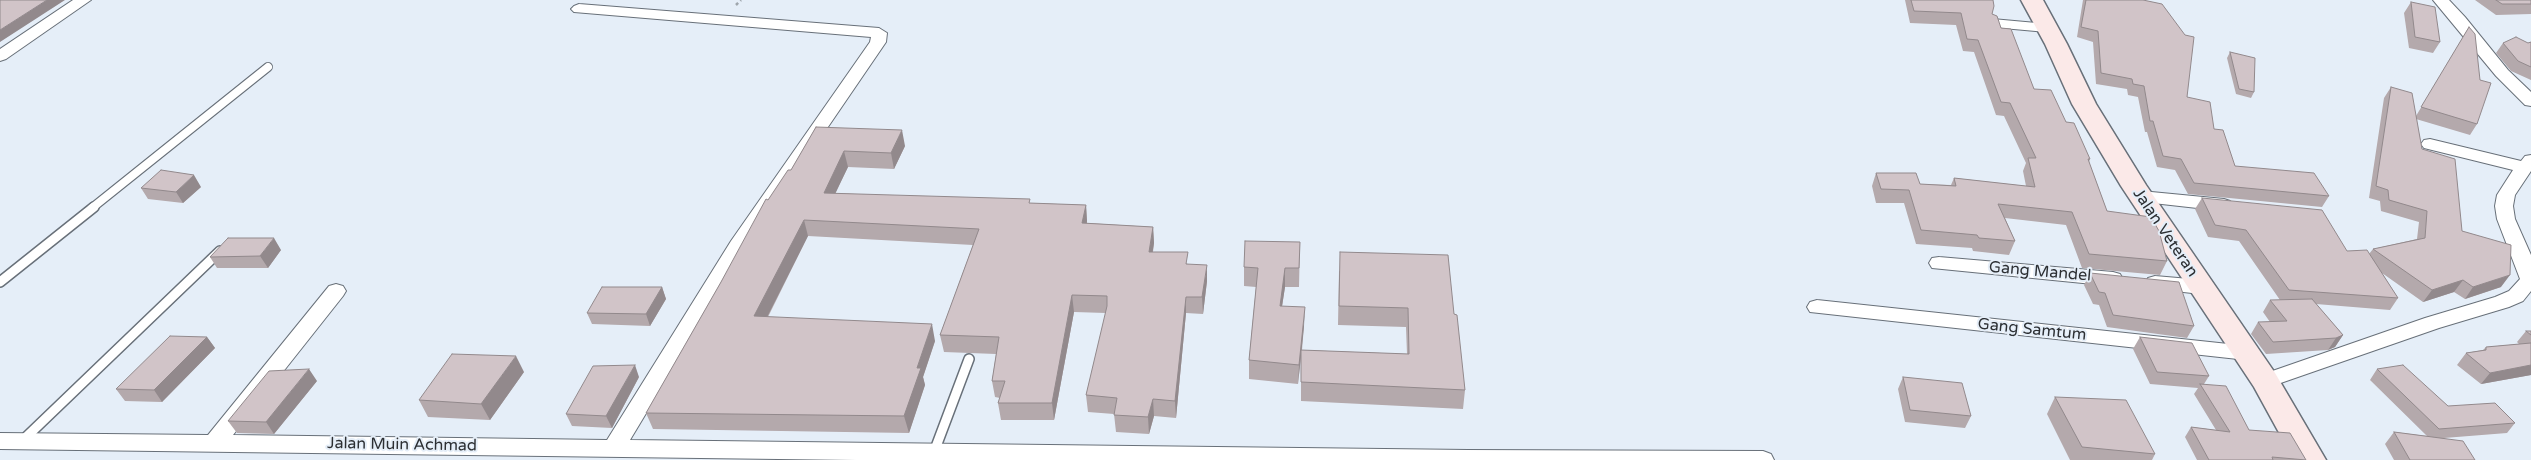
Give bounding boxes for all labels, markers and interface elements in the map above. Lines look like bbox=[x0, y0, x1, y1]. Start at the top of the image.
street label: Jalan Veteran bbox=[2128, 185, 2202, 281]
street label: Gang Mandel bbox=[1988, 258, 2092, 286]
street label: Gang Samtum bbox=[1977, 315, 2087, 345]
street label: Jalan Muin Achmad bbox=[327, 434, 477, 456]

